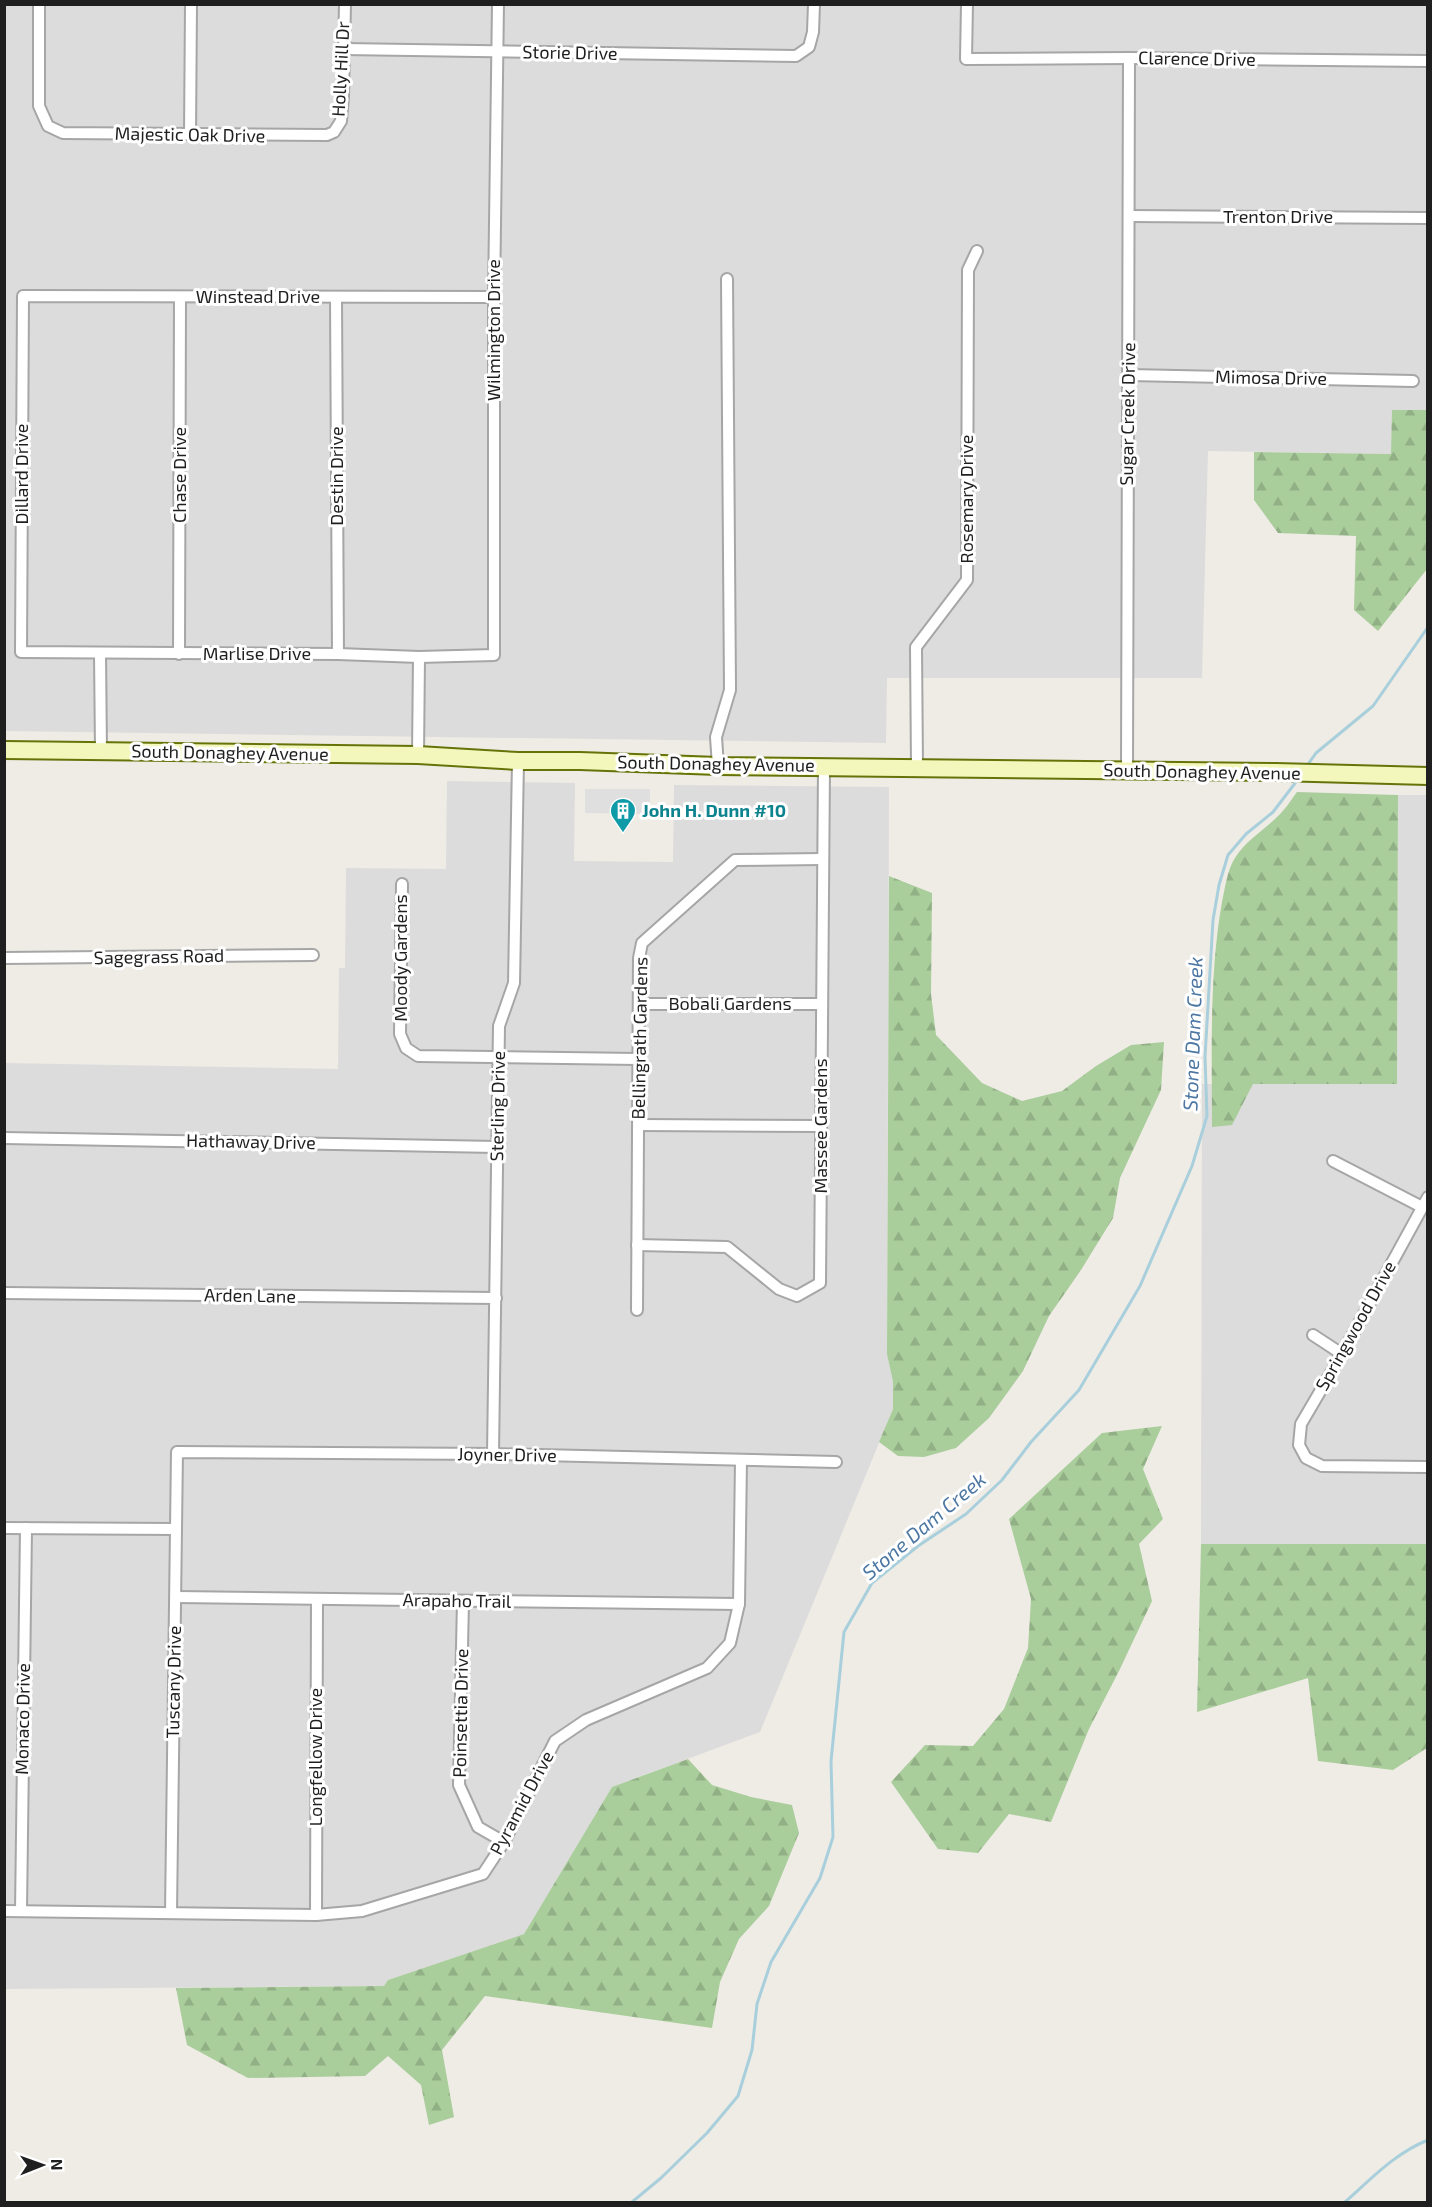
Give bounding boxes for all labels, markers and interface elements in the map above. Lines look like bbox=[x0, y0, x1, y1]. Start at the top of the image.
street label: Holly Hill Dr bbox=[327, 21, 353, 117]
street label: Storie Drive bbox=[522, 40, 618, 64]
street label: Clarence Drive bbox=[1138, 46, 1256, 70]
street label: Majestic Oak Drive bbox=[114, 122, 266, 146]
street label: Trenton Drive bbox=[1223, 205, 1333, 227]
street label: Wilmington Drive bbox=[482, 259, 504, 401]
street label: Winstead Drive bbox=[196, 285, 320, 307]
street label: Sugar Creek Drive bbox=[1115, 342, 1139, 486]
street label: Mimosa Drive bbox=[1215, 365, 1327, 389]
street label: Dillard Drive bbox=[10, 423, 32, 525]
street label: Destin Drive bbox=[325, 426, 347, 526]
street label: Chase Drive bbox=[168, 427, 190, 523]
street label: Rosemary Drive bbox=[955, 435, 977, 563]
street label: Marlise Drive bbox=[203, 642, 311, 664]
street label: South Donaghey Avenue bbox=[131, 739, 329, 765]
street label: South Donaghey Avenue bbox=[617, 750, 815, 776]
street label: South Donaghey Avenue bbox=[1103, 758, 1301, 784]
building icon: John H. Dunn #10 bbox=[608, 796, 638, 834]
place label: John H. Dunn #10 bbox=[642, 799, 786, 821]
street label: Moody Gardens bbox=[389, 894, 411, 1022]
street label: Sagegrass Road bbox=[94, 944, 224, 968]
street label: Bellingrath Gardens bbox=[627, 956, 651, 1120]
water label: Stone Dam Creek bbox=[1177, 956, 1207, 1111]
street label: Bobali Gardens bbox=[668, 992, 792, 1014]
street label: Sterling Drive bbox=[485, 1050, 509, 1162]
street label: Massee Gardens bbox=[809, 1058, 831, 1194]
street label: Hathaway Drive bbox=[186, 1129, 316, 1153]
street label: Springwood Drive bbox=[1310, 1257, 1400, 1394]
street label: Arden Lane bbox=[204, 1283, 296, 1307]
street label: Joyner Drive bbox=[457, 1442, 557, 1466]
water label: Stone Dam Creek bbox=[857, 1466, 990, 1584]
street label: Arapaho Trail bbox=[403, 1588, 512, 1612]
street label: Tuscany Drive bbox=[161, 1625, 185, 1739]
street label: Poinsettia Drive bbox=[448, 1648, 472, 1778]
street label: Monaco Drive bbox=[10, 1663, 34, 1775]
street label: Longfellow Drive bbox=[304, 1688, 326, 1826]
street label: Pyramid Drive bbox=[485, 1747, 558, 1858]
north arrow bbox=[12, 2135, 72, 2195]
text: N bbox=[48, 2159, 67, 2171]

